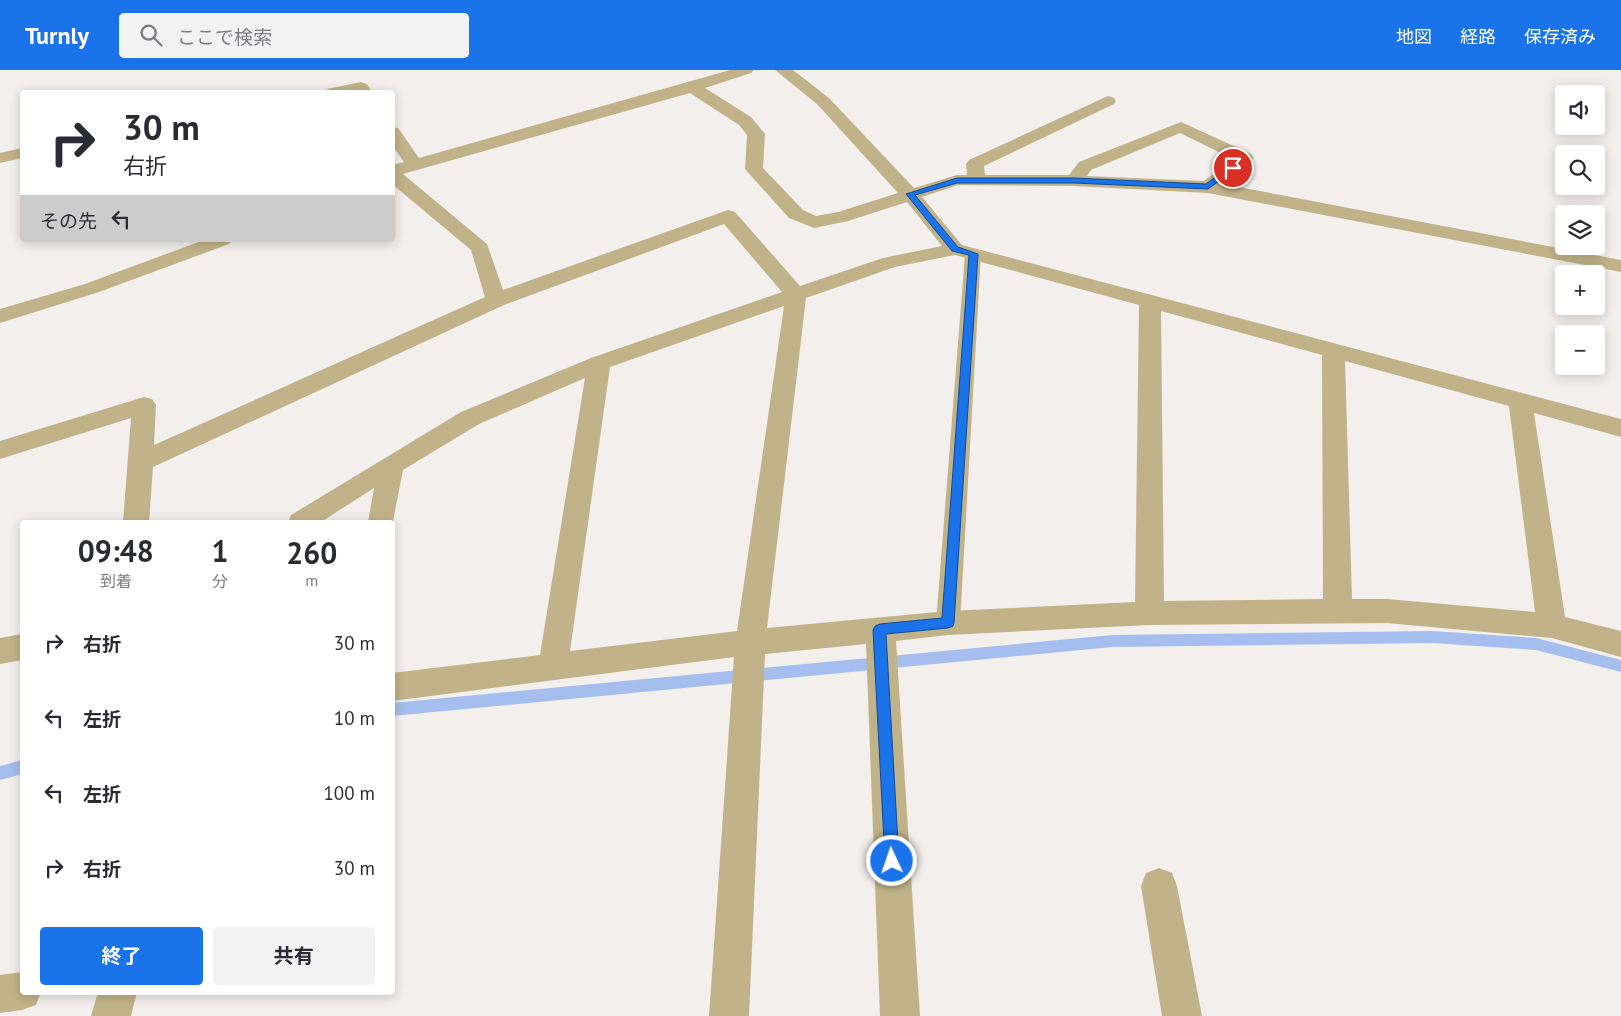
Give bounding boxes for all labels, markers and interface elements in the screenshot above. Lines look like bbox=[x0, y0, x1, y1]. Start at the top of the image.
search box bbox=[119, 13, 469, 58]
text: Turnly bbox=[25, 20, 89, 51]
icon: search bbox=[137, 21, 165, 49]
text: ここで検索 bbox=[177, 25, 272, 49]
text: 地図 bbox=[1396, 25, 1432, 48]
text: 経路 bbox=[1460, 25, 1496, 48]
text: 保存済み bbox=[1524, 25, 1596, 48]
map controls bbox=[1555, 85, 1605, 375]
button: sound bbox=[1555, 85, 1605, 135]
text: 30 m bbox=[123, 104, 200, 150]
icon: right bbox=[40, 110, 105, 175]
button: search bbox=[1555, 145, 1605, 195]
pin bbox=[1212, 147, 1254, 189]
text: 右折 bbox=[123, 152, 167, 180]
icon: arrive bbox=[1219, 154, 1247, 182]
icon: left bbox=[107, 205, 135, 233]
button: layers bbox=[1555, 205, 1605, 255]
text: その先 bbox=[40, 209, 97, 233]
button: + bbox=[1555, 265, 1605, 315]
button: − bbox=[1555, 325, 1605, 375]
text: 09:48 bbox=[78, 531, 154, 570]
text: 1 bbox=[212, 531, 229, 570]
text: 260 bbox=[286, 533, 337, 572]
text: m bbox=[305, 570, 318, 590]
text: 到着 bbox=[100, 571, 132, 591]
text: 分 bbox=[212, 571, 228, 591]
icon: right bbox=[40, 629, 68, 657]
text: 30 m bbox=[334, 631, 375, 655]
text: 右折 bbox=[83, 632, 121, 656]
icon: left bbox=[40, 704, 68, 732]
text: 10 m bbox=[334, 706, 375, 730]
text: 左折 bbox=[83, 707, 121, 731]
icon: left bbox=[40, 779, 68, 807]
text: 100 m bbox=[323, 781, 375, 805]
text: 左折 bbox=[83, 782, 121, 806]
position arrow bbox=[865, 834, 917, 886]
icon: right bbox=[40, 854, 68, 882]
text: 30 m bbox=[334, 856, 375, 880]
text: 右折 bbox=[83, 857, 121, 881]
button: 終了 bbox=[40, 927, 203, 985]
button: 共有 bbox=[213, 927, 375, 985]

